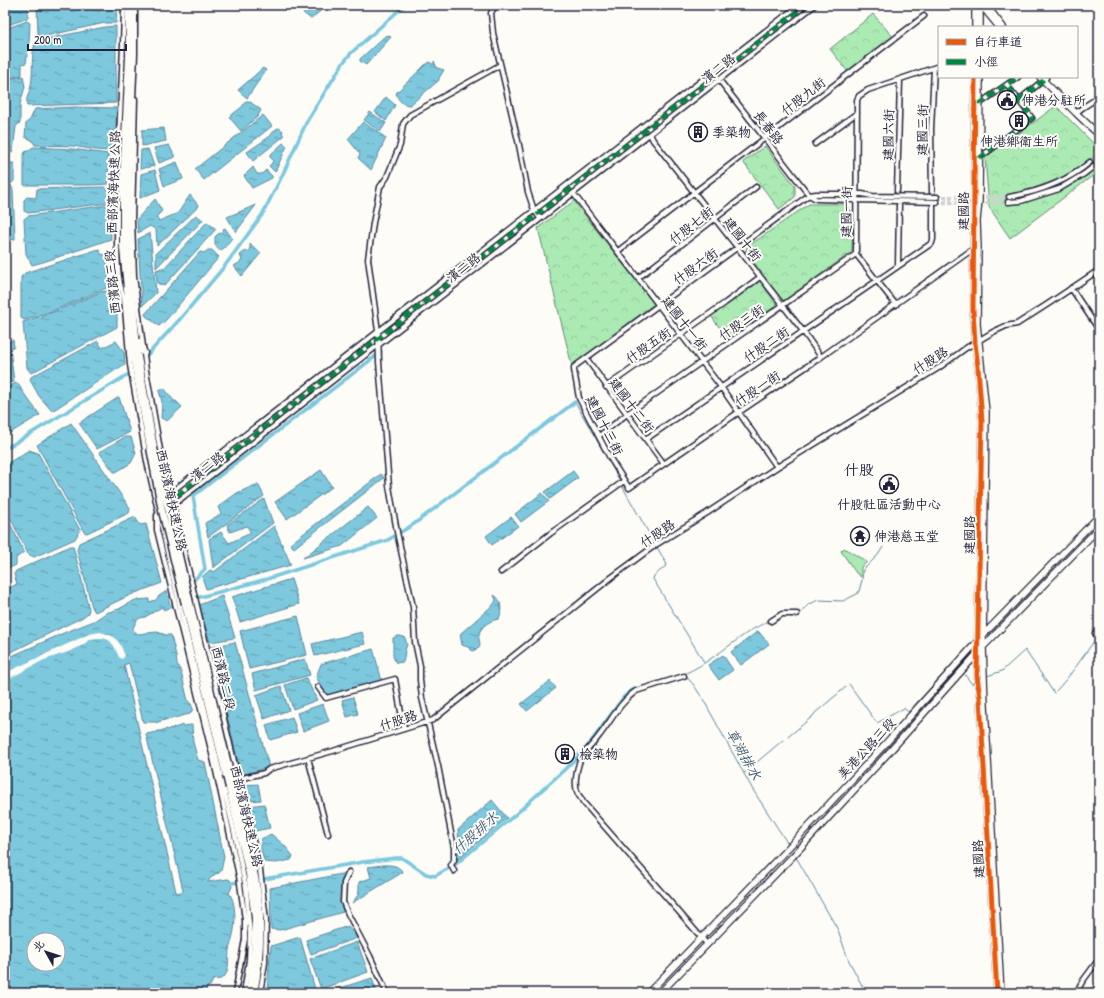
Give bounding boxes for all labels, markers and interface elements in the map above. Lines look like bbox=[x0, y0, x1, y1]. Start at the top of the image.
scale bar bbox=[28, 26, 126, 52]
legend bbox=[938, 26, 1078, 78]
text: 200 m bbox=[34, 31, 61, 48]
text: 自行車道 bbox=[974, 33, 1022, 50]
street label: 濱二路 bbox=[697, 49, 739, 87]
text: 小徑 bbox=[974, 53, 998, 70]
street label: 什股九街 bbox=[777, 73, 829, 119]
public building icon: 伸港分駐所 bbox=[996, 89, 1018, 111]
place label: 伸港分駐所 bbox=[1021, 91, 1086, 109]
street label: 建國三街 bbox=[913, 104, 931, 156]
street label: 長春路 bbox=[750, 106, 788, 148]
street label: 建國六街 bbox=[879, 109, 897, 161]
building icon: 伸港鄉衛生所 bbox=[1008, 110, 1030, 132]
building icon: 季築物 bbox=[687, 121, 709, 143]
place label: 季築物 bbox=[712, 123, 751, 141]
street label: 西部濱海快速公路 bbox=[102, 130, 124, 234]
place label: 伸港鄉衛生所 bbox=[980, 132, 1058, 150]
street label: 建國一街 bbox=[837, 186, 855, 238]
street label: 建國路 bbox=[954, 191, 972, 231]
street label: 什股七街 bbox=[665, 202, 717, 248]
street label: 建國十街 bbox=[720, 213, 766, 265]
street label: 什股六街 bbox=[669, 243, 721, 289]
street label: 濱二路 bbox=[442, 248, 484, 286]
street label: 西濱路三段 bbox=[100, 249, 124, 315]
street label: 建國十一街 bbox=[658, 292, 712, 354]
street label: 什股三街 bbox=[715, 300, 767, 344]
street label: 什股二街 bbox=[739, 322, 793, 366]
street label: 什股五街 bbox=[622, 323, 674, 367]
street label: 什股路 bbox=[909, 342, 951, 378]
street label: 什股一街 bbox=[730, 366, 784, 410]
street label: 建國十二街 bbox=[605, 374, 659, 436]
street label: 建國十三街 bbox=[582, 392, 628, 458]
street label: 西部濱海快速公路 bbox=[152, 447, 192, 553]
street label: 濱二路 bbox=[186, 447, 228, 485]
district label: 什股 bbox=[844, 459, 874, 480]
public building icon: 什股社區活動中心 bbox=[878, 473, 900, 495]
place label: 什股社區活動中心 bbox=[837, 495, 941, 513]
street label: 什股路 bbox=[636, 515, 678, 551]
street label: 建國路 bbox=[960, 515, 978, 555]
temple icon: 伸港慈玉堂 bbox=[849, 525, 871, 547]
place label: 伸港慈玉堂 bbox=[874, 527, 939, 545]
street label: 西濱路二段 bbox=[208, 644, 240, 712]
street label: 什股路 bbox=[377, 705, 419, 735]
street label: 美港公路三段 bbox=[833, 713, 899, 783]
water label: 草湖排水 bbox=[723, 725, 767, 784]
building icon: 檢築物 bbox=[554, 743, 576, 765]
place label: 檢築物 bbox=[579, 745, 618, 763]
street label: 西部濱海快速公路 bbox=[227, 763, 267, 869]
water label: 什股排水 bbox=[447, 806, 503, 858]
street label: 建國路 bbox=[968, 839, 988, 879]
north arrow bbox=[26, 932, 66, 972]
text: 北 bbox=[29, 937, 47, 954]

